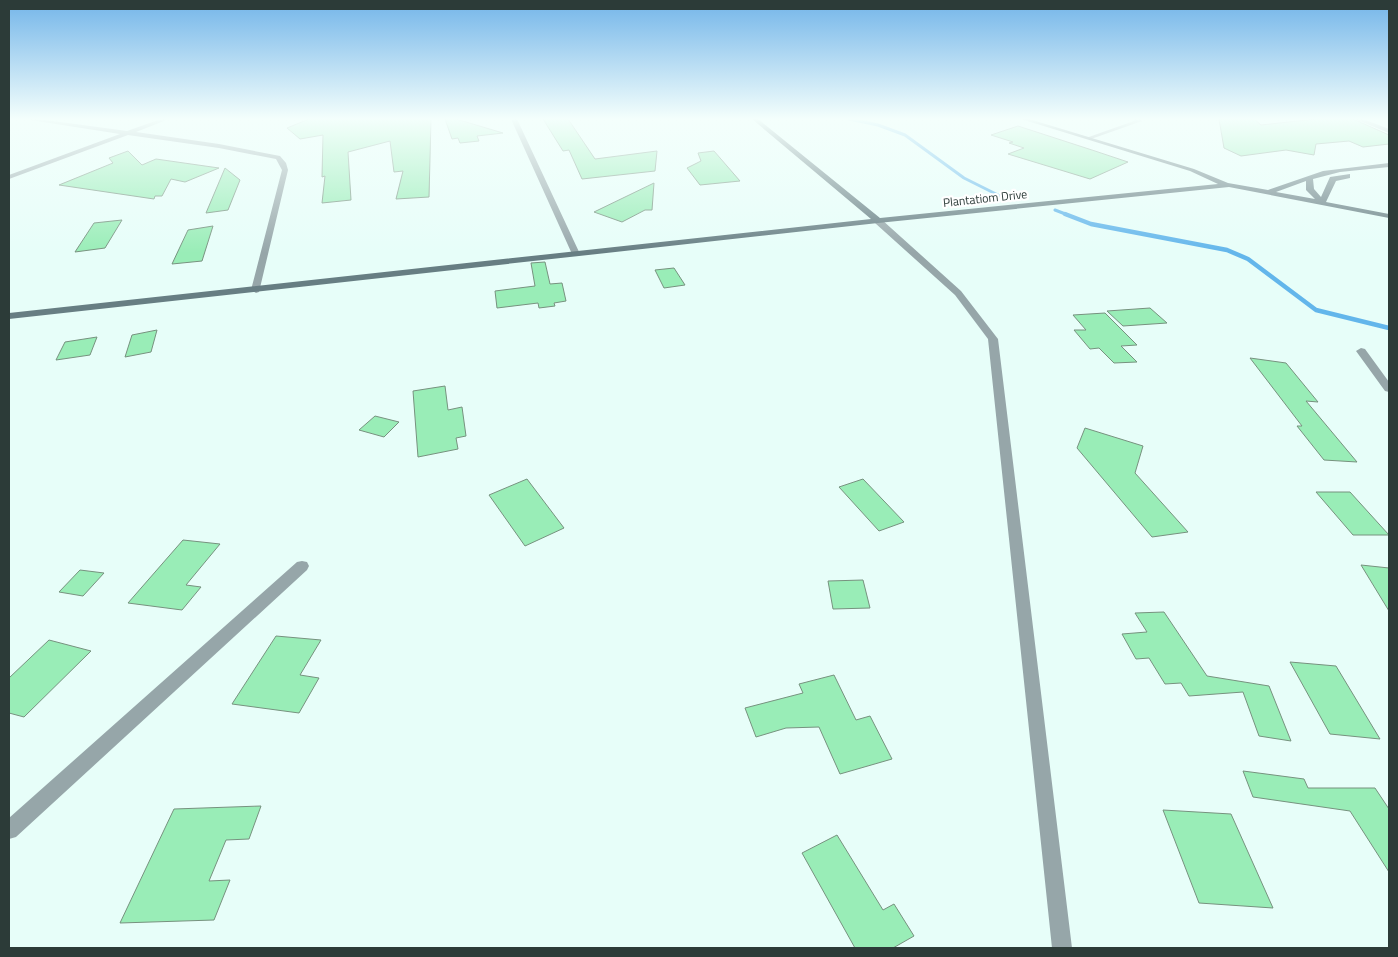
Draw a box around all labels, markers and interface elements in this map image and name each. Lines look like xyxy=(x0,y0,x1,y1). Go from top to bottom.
street label: Plantatiom Drive xyxy=(942,184,1028,212)

